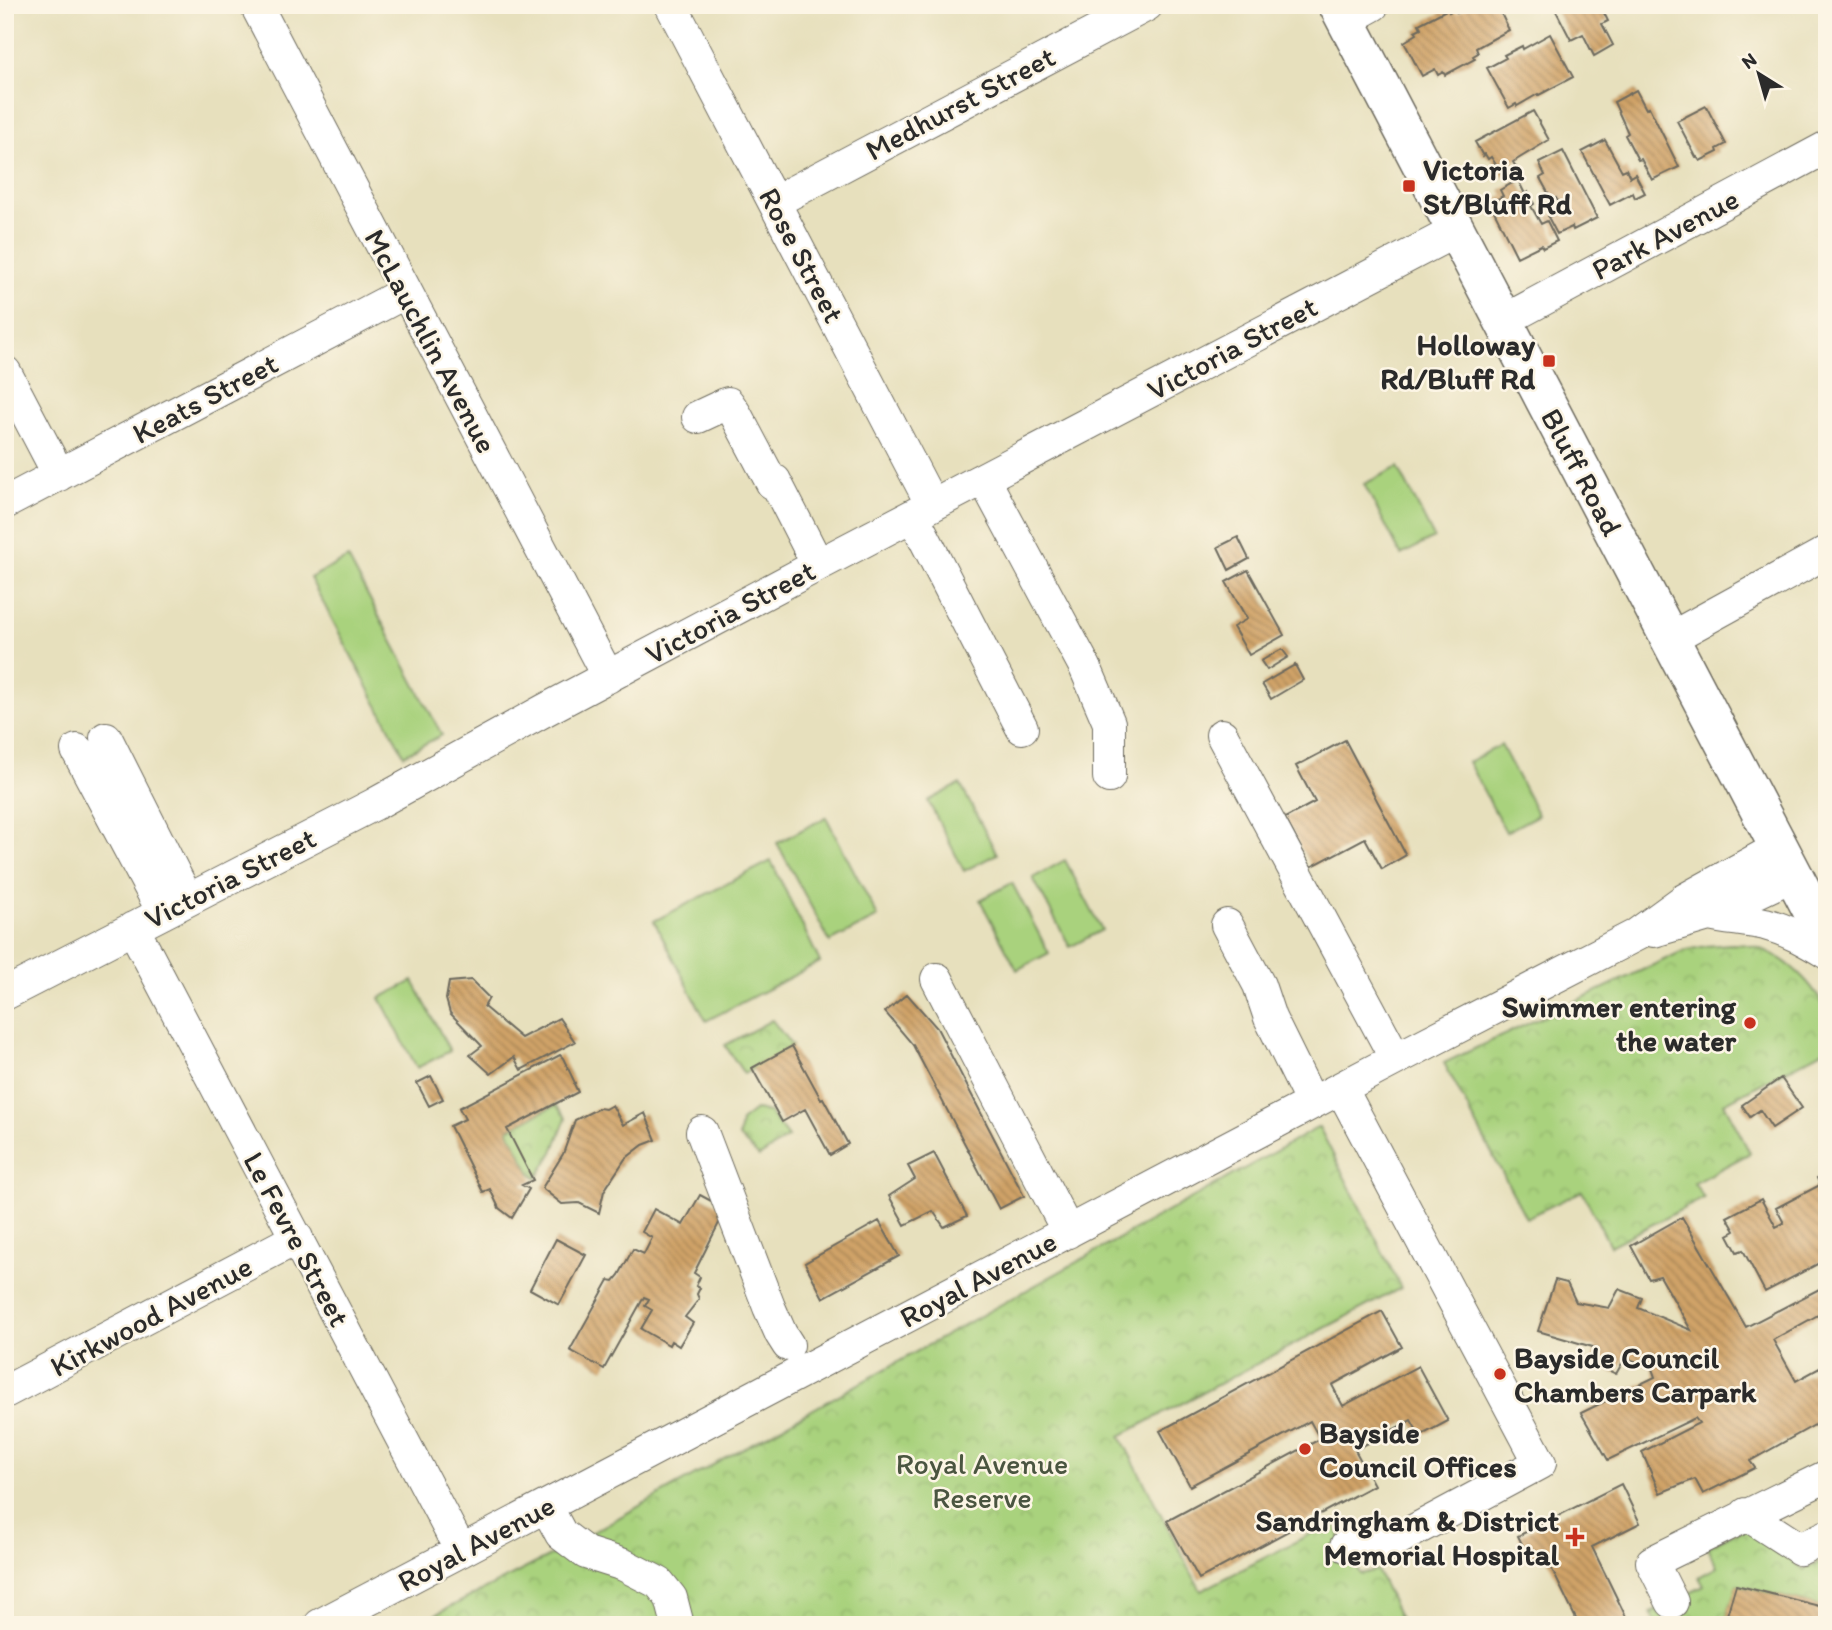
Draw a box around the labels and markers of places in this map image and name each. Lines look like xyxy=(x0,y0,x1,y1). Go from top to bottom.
place label: Victoria St/Bluff Rd xyxy=(1423,151,1572,222)
marker: Victoria St/Bluff Rd xyxy=(1401,178,1417,194)
place label: Holloway Rd/Bluff Rd xyxy=(1380,326,1536,397)
marker: Holloway Rd/Bluff Rd xyxy=(1541,353,1557,369)
place label: Swimmer entering the water xyxy=(1502,988,1737,1059)
marker: Swimmer entering the water xyxy=(1742,1015,1758,1031)
place label: Bayside Council Chambers Carpark xyxy=(1514,1339,1757,1410)
marker: Bayside Council Chambers Carpark xyxy=(1492,1366,1508,1382)
place label: Bayside Council Offices xyxy=(1319,1414,1517,1485)
marker: Bayside Council Offices xyxy=(1297,1441,1313,1457)
place label: Sandringham & District Memorial Hospital xyxy=(1255,1502,1560,1573)
marker: Sandringham & District Memorial Hospital xyxy=(1565,1527,1585,1547)

